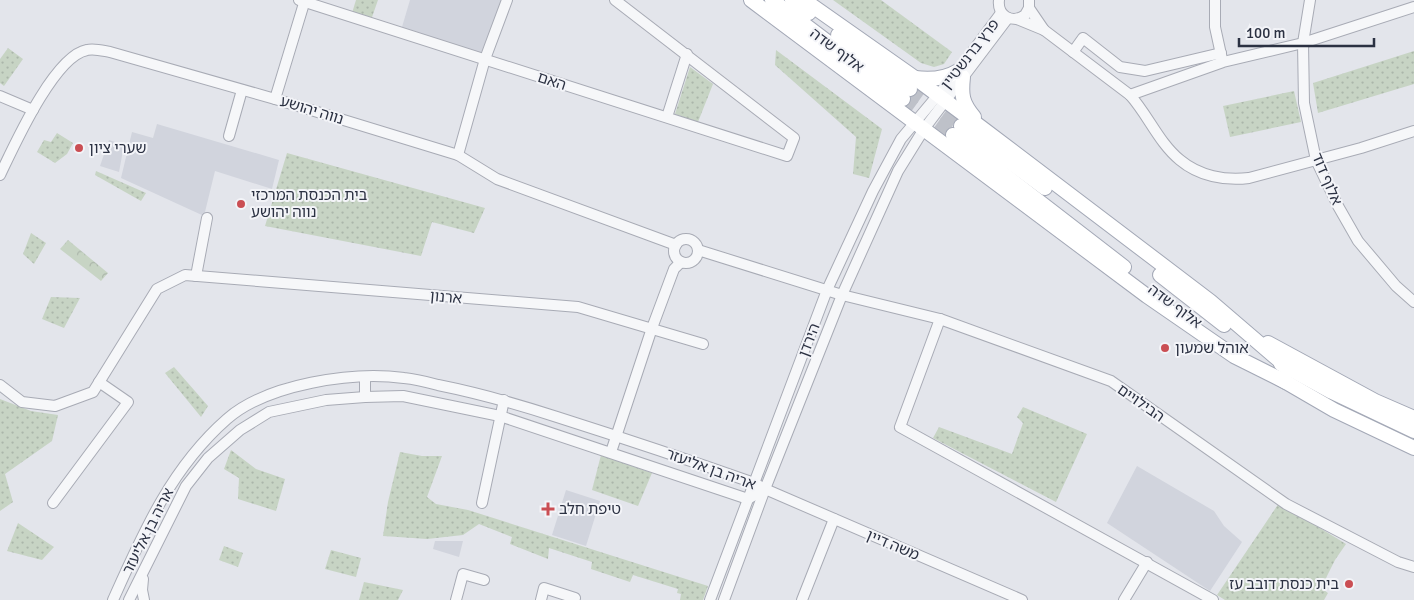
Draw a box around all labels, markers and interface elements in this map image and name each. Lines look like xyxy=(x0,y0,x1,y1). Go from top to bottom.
street label: פרץ ברנשטיין xyxy=(937,15,1003,93)
scale bar xyxy=(1239,15,1374,47)
street label: אלוף שדה xyxy=(807,24,867,76)
text: 100 m xyxy=(1246,24,1286,42)
street label: האם xyxy=(535,68,569,94)
street label: נווה יהושע xyxy=(278,92,346,128)
place label: שערי ציון xyxy=(89,139,146,157)
marker: שערי ציון xyxy=(73,142,85,154)
street label: אלוף דוד xyxy=(1308,150,1346,208)
place label: בית הכנסת המרכזי נווה יהושע xyxy=(251,186,368,221)
marker: בית הכנסת המרכזי נווה יהושע xyxy=(235,198,247,210)
street label: אלוף שדה xyxy=(1145,280,1205,332)
street label: ארנון xyxy=(429,287,463,307)
street label: הירדן xyxy=(794,321,824,359)
place label: אוהל שמעון xyxy=(1175,339,1249,357)
marker: אוהל שמעון xyxy=(1159,342,1171,354)
street label: הבילויים xyxy=(1114,380,1168,426)
street label: אריה בן אליעזר xyxy=(664,444,758,494)
street label: אריה בן אליעזר xyxy=(119,485,177,577)
place label: טיפת חלב xyxy=(559,500,621,518)
marker: טיפת חלב xyxy=(541,502,555,516)
street label: משה דיין xyxy=(864,526,922,564)
place label: בית כנסת דובב עז xyxy=(1229,575,1339,593)
marker: בית כנסת דובב עז xyxy=(1343,578,1355,590)

